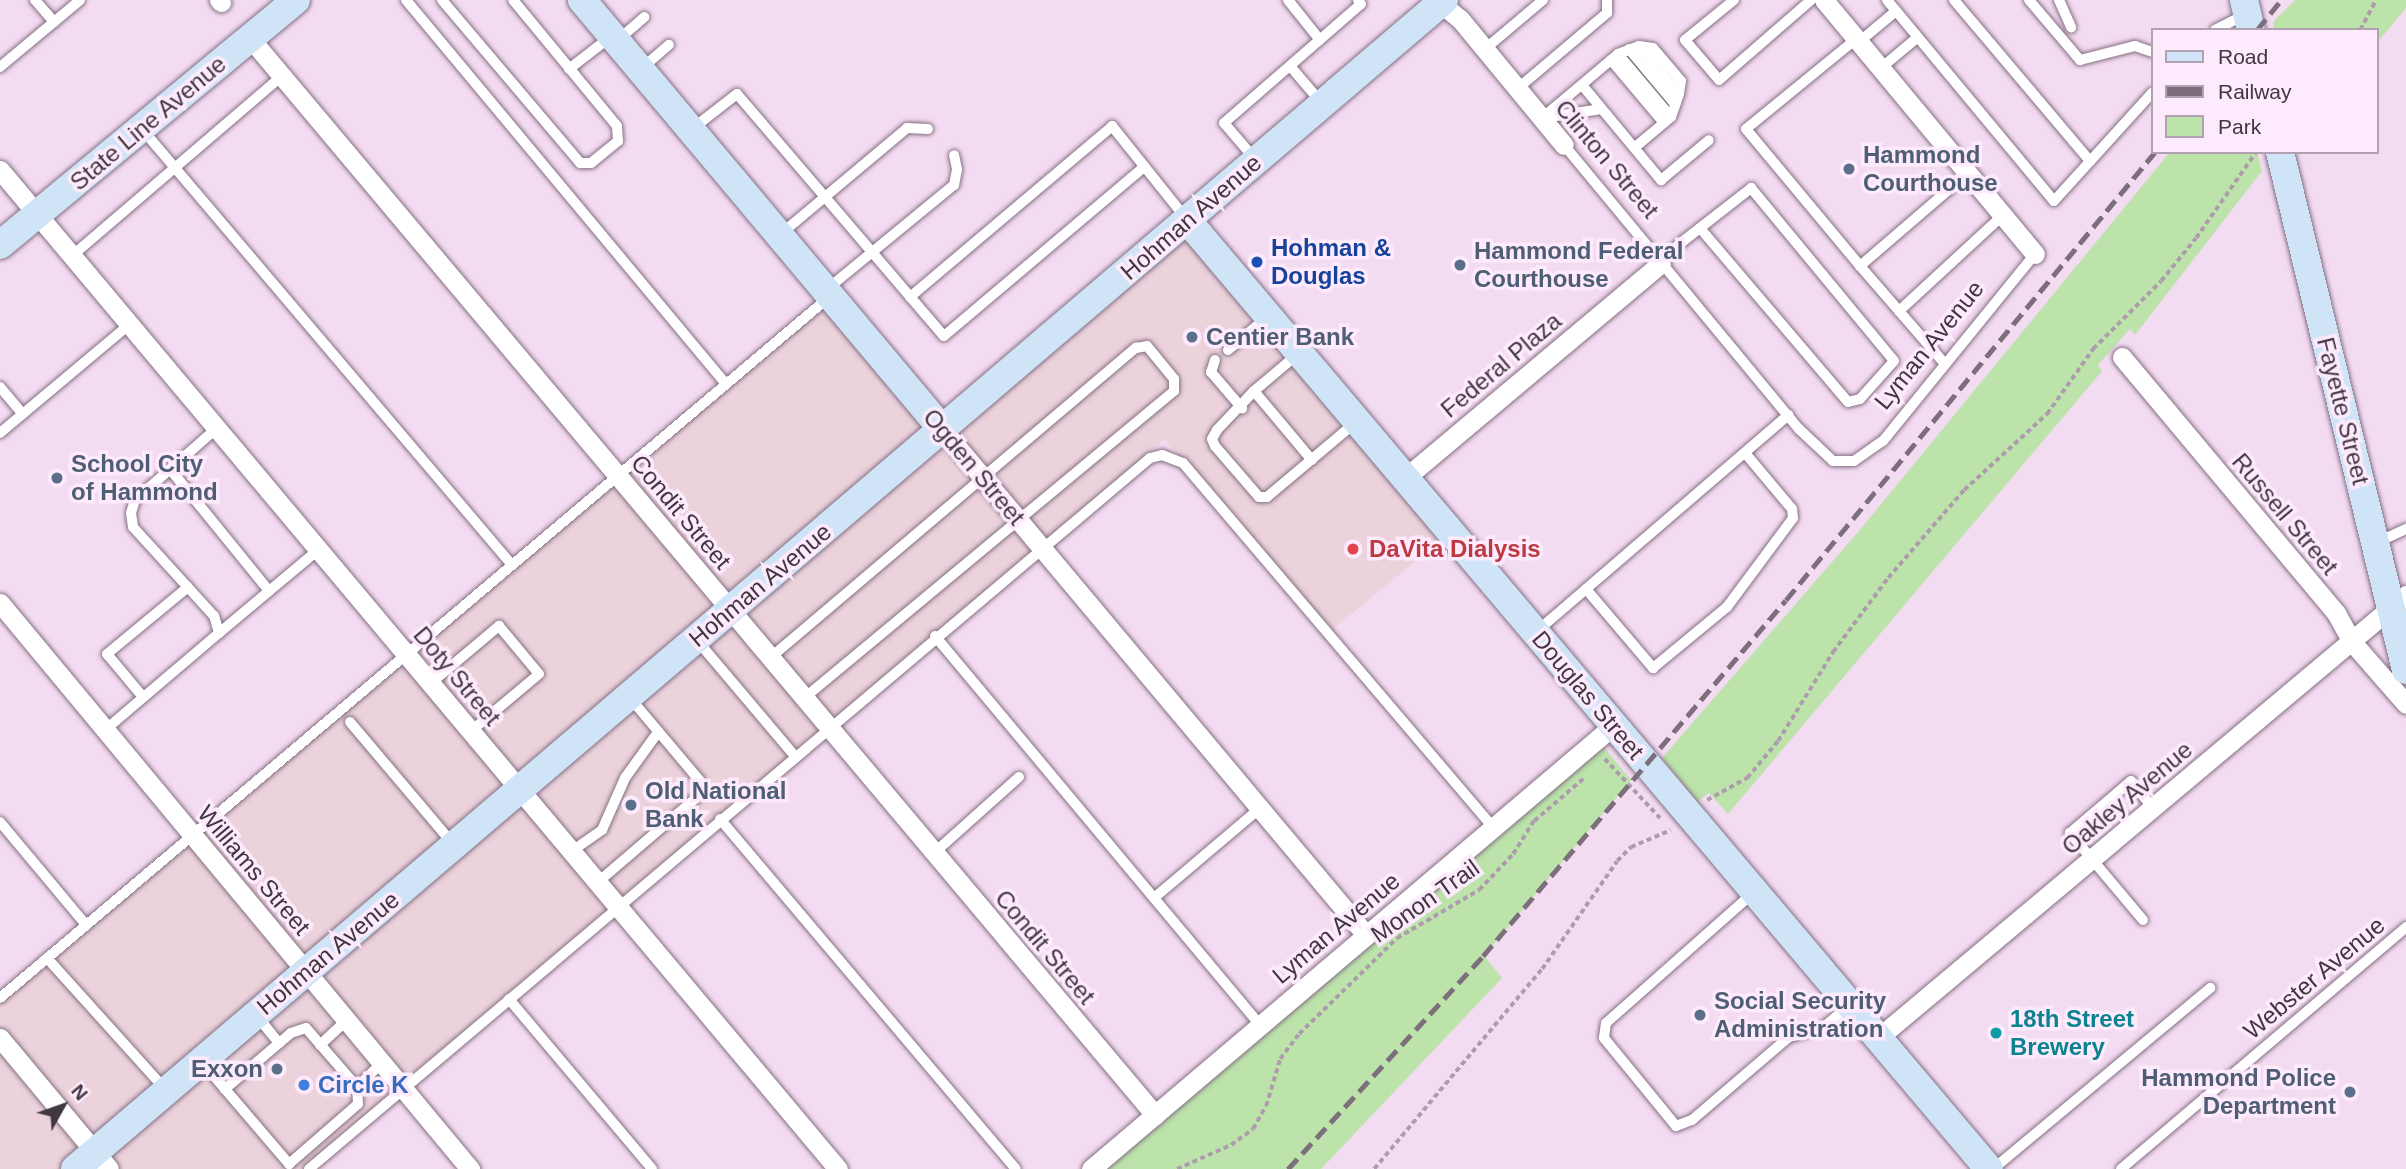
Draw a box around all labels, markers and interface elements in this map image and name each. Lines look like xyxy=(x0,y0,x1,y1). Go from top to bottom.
legend xyxy=(2150,28,2378,154)
text: Road xyxy=(2218,45,2268,68)
street label: State Line Avenue xyxy=(64,49,232,197)
text: Railway xyxy=(2218,80,2292,103)
street label: Clinton Street xyxy=(1549,94,1665,224)
text: Park xyxy=(2218,115,2261,138)
place label: Hammond Courthouse xyxy=(1863,141,1998,197)
street label: Hohman Avenue xyxy=(1114,148,1268,286)
marker: Hammond Courthouse xyxy=(1841,161,1857,177)
place label: Hohman & Douglas xyxy=(1271,234,1391,290)
place label: Hammond Federal Courthouse xyxy=(1474,237,1683,293)
marker: Hohman & Douglas xyxy=(1249,254,1265,270)
marker: Hammond Federal Courthouse xyxy=(1452,257,1468,273)
street label: Lyman Avenue xyxy=(1868,274,1990,416)
street label: Federal Plaza xyxy=(1435,306,1567,424)
place label: Centier Bank xyxy=(1206,323,1354,351)
marker: Centier Bank xyxy=(1184,329,1200,345)
street label: Fayette Street xyxy=(2311,334,2375,488)
street label: Ogden Street xyxy=(917,403,1031,531)
street label: Russell Street xyxy=(2226,448,2344,580)
street label: Condit Street xyxy=(625,449,737,575)
place label: School City of Hammond xyxy=(71,450,218,506)
marker: School City of Hammond xyxy=(49,470,65,486)
street label: Hohman Avenue xyxy=(682,517,838,653)
place label: DaVita Dialysis xyxy=(1369,535,1541,563)
marker: DaVita Dialysis xyxy=(1343,539,1363,559)
street label: Doty Street xyxy=(407,621,507,731)
street label: Douglas Street xyxy=(1526,625,1650,765)
street label: Oakley Avenue xyxy=(2056,735,2198,861)
place label: Old National Bank xyxy=(645,777,786,833)
marker: Old National Bank xyxy=(623,797,639,813)
street label: Williams Street xyxy=(192,799,316,941)
street label: Monon Trail xyxy=(1365,853,1485,949)
street label: Lyman Avenue xyxy=(1266,866,1406,990)
street label: Condit Street xyxy=(989,884,1101,1010)
street label: Hohman Avenue xyxy=(250,885,406,1021)
street label: Webster Avenue xyxy=(2237,910,2391,1046)
place label: Social Security Administration xyxy=(1714,987,1886,1043)
place label: 18th Street Brewery xyxy=(2010,1005,2134,1061)
marker: Social Security Administration xyxy=(1692,1007,1708,1023)
marker: 18th Street Brewery xyxy=(1988,1025,2004,1041)
place label: Exxon xyxy=(191,1055,263,1083)
marker: Exxon xyxy=(269,1061,285,1077)
place label: Hammond Police Department xyxy=(2141,1064,2336,1120)
north arrow xyxy=(28,1071,98,1141)
place label: Circle K xyxy=(318,1071,409,1099)
marker: Circle K xyxy=(296,1077,312,1093)
text: N xyxy=(67,1080,92,1104)
marker: Hammond Police Department xyxy=(2342,1084,2358,1100)

